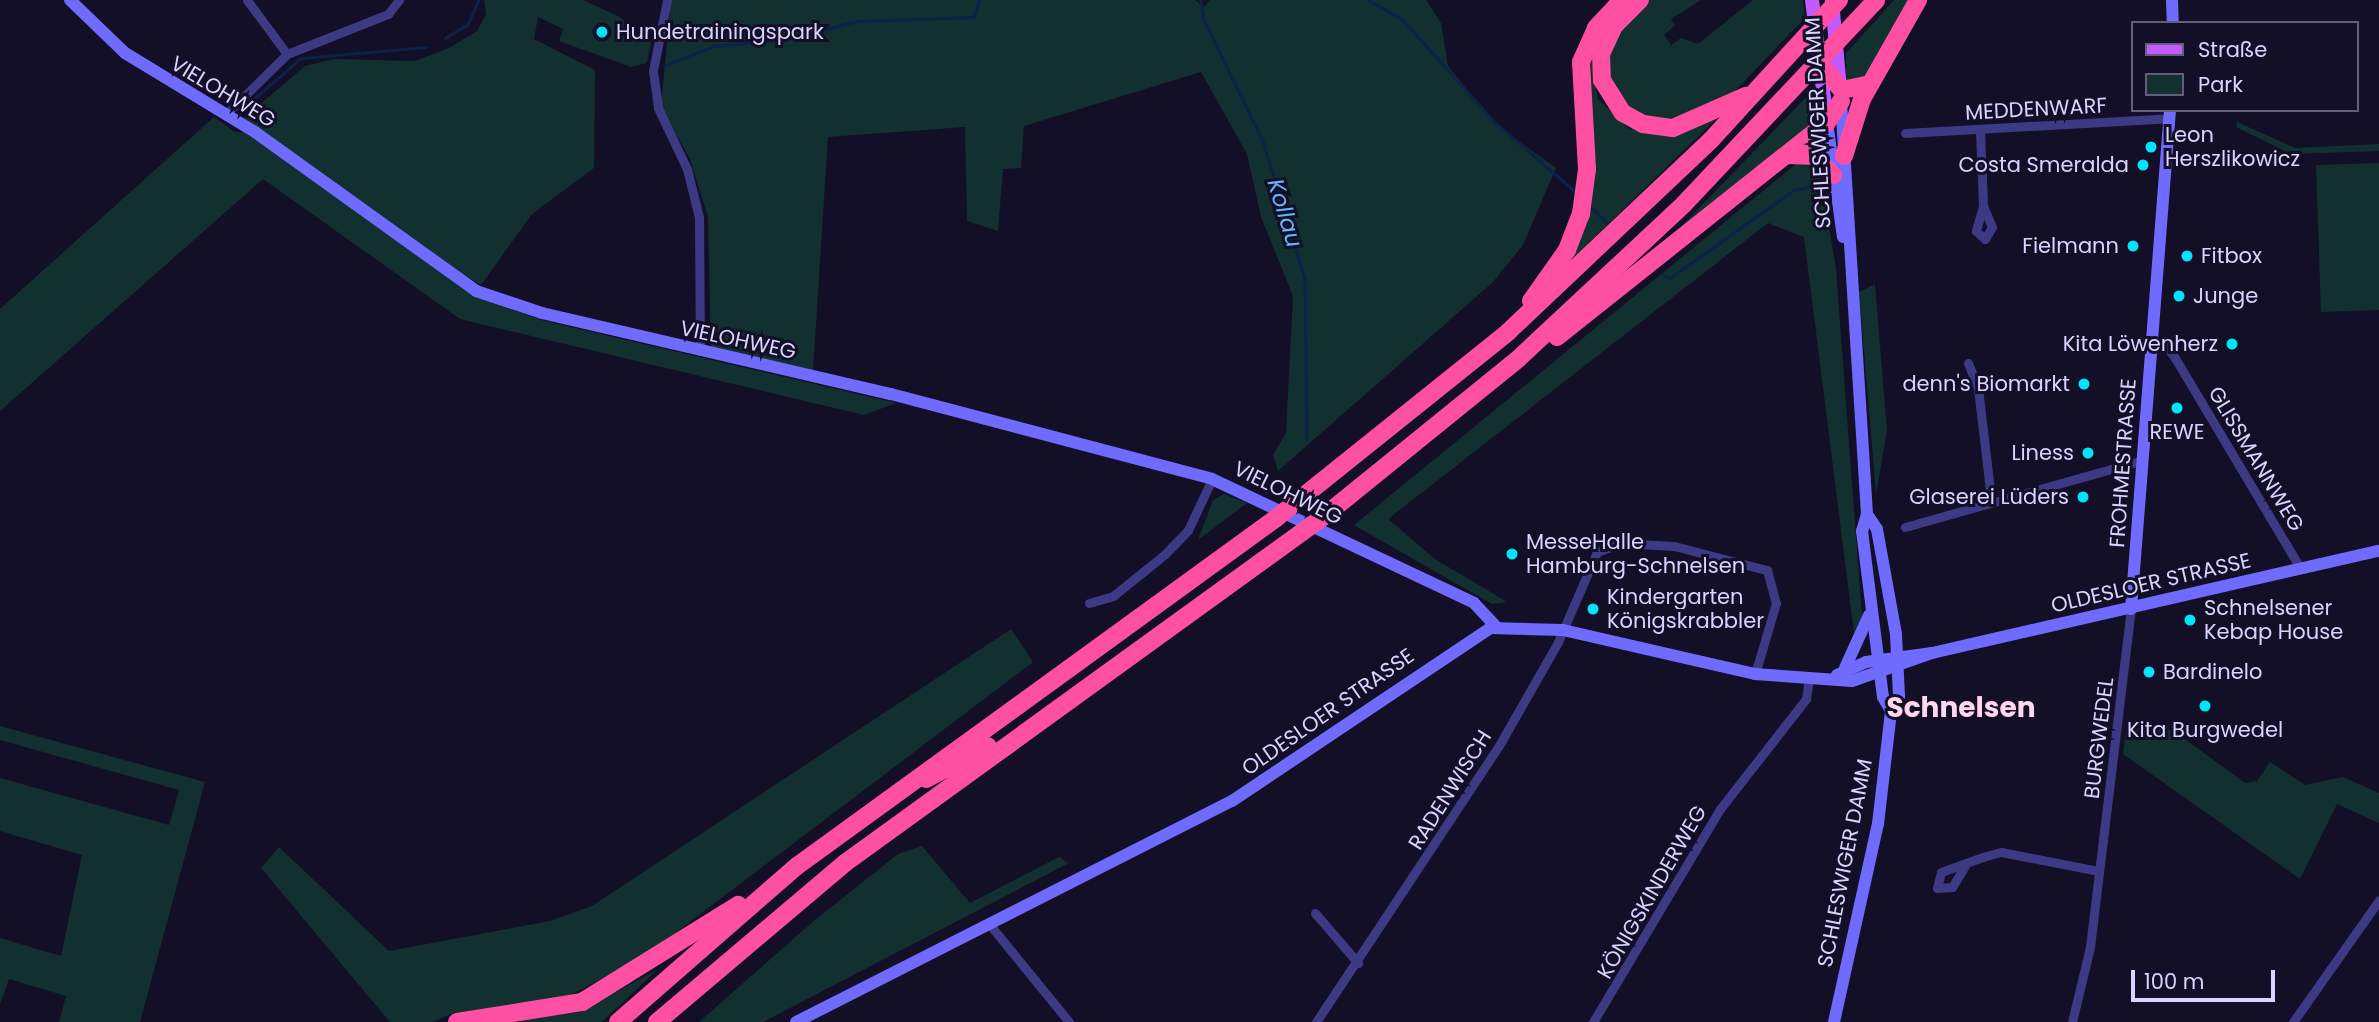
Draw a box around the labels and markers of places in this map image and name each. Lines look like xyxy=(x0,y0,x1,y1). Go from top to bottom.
place label: Hundetrainingspark xyxy=(616,19,824,45)
marker: Hundetrainingspark xyxy=(594,24,610,40)
place label: Leon Herszlikowicz xyxy=(2165,122,2300,172)
marker: Leon Herszlikowicz xyxy=(2143,139,2159,155)
place label: Costa Smeralda xyxy=(1958,152,2129,178)
marker: Costa Smeralda xyxy=(2135,157,2151,173)
place label: Fielmann xyxy=(2022,233,2119,259)
marker: Fielmann xyxy=(2125,238,2141,254)
place label: Fitbox xyxy=(2201,243,2262,269)
marker: Fitbox xyxy=(2179,248,2195,264)
place label: Junge xyxy=(2193,283,2258,309)
marker: Junge xyxy=(2171,288,2187,304)
place label: Kita Löwenherz xyxy=(2063,331,2218,357)
marker: Kita Löwenherz xyxy=(2224,336,2240,352)
place label: denn's Biomarkt xyxy=(1902,371,2070,397)
marker: denn's Biomarkt xyxy=(2076,376,2092,392)
marker: REWE xyxy=(2169,400,2185,416)
place label: REWE xyxy=(2150,419,2204,445)
place label: Liness xyxy=(2011,440,2074,466)
marker: Liness xyxy=(2080,445,2096,461)
place label: Glaserei Lüders xyxy=(1909,484,2069,510)
marker: Glaserei Lüders xyxy=(2075,489,2091,505)
place label: MesseHalle Hamburg-Schnelsen xyxy=(1526,529,1745,579)
marker: MesseHalle Hamburg-Schnelsen xyxy=(1504,546,1520,562)
place label: Kindergarten Königskrabbler xyxy=(1607,584,1764,634)
place label: Schnelsener Kebap House xyxy=(2204,595,2343,645)
marker: Kindergarten Königskrabbler xyxy=(1585,601,1601,617)
marker: Schnelsener Kebap House xyxy=(2182,612,2198,628)
place label: Bardinelo xyxy=(2163,659,2262,685)
marker: Bardinelo xyxy=(2141,664,2157,680)
marker: Kita Burgwedel xyxy=(2197,698,2213,714)
place label: Kita Burgwedel xyxy=(2127,717,2283,743)

